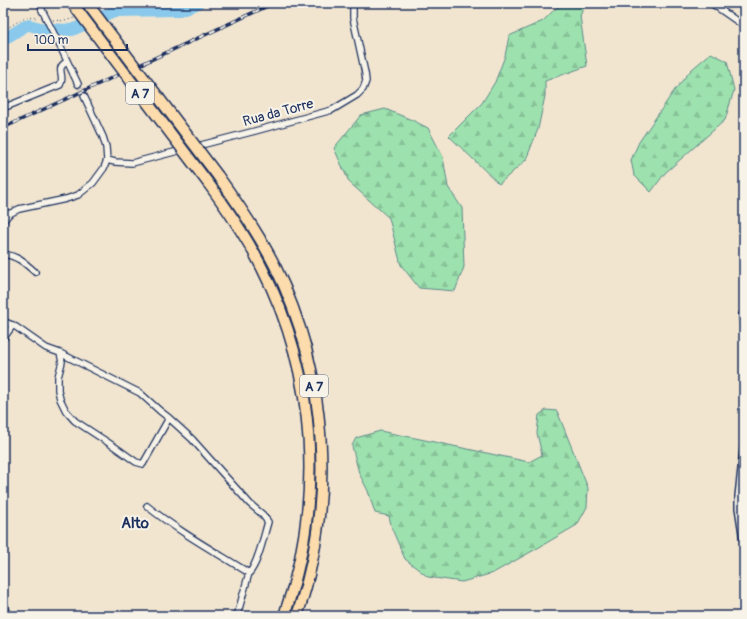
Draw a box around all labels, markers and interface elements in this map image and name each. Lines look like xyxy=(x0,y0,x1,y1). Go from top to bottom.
scale bar xyxy=(28,26,127,52)
text: 100 m xyxy=(34,33,69,48)
road number: A 7 xyxy=(126,82,154,104)
street label: Rua da Torre xyxy=(241,95,315,130)
road number: A 7 xyxy=(300,375,328,397)
district label: Alto xyxy=(121,514,149,533)

